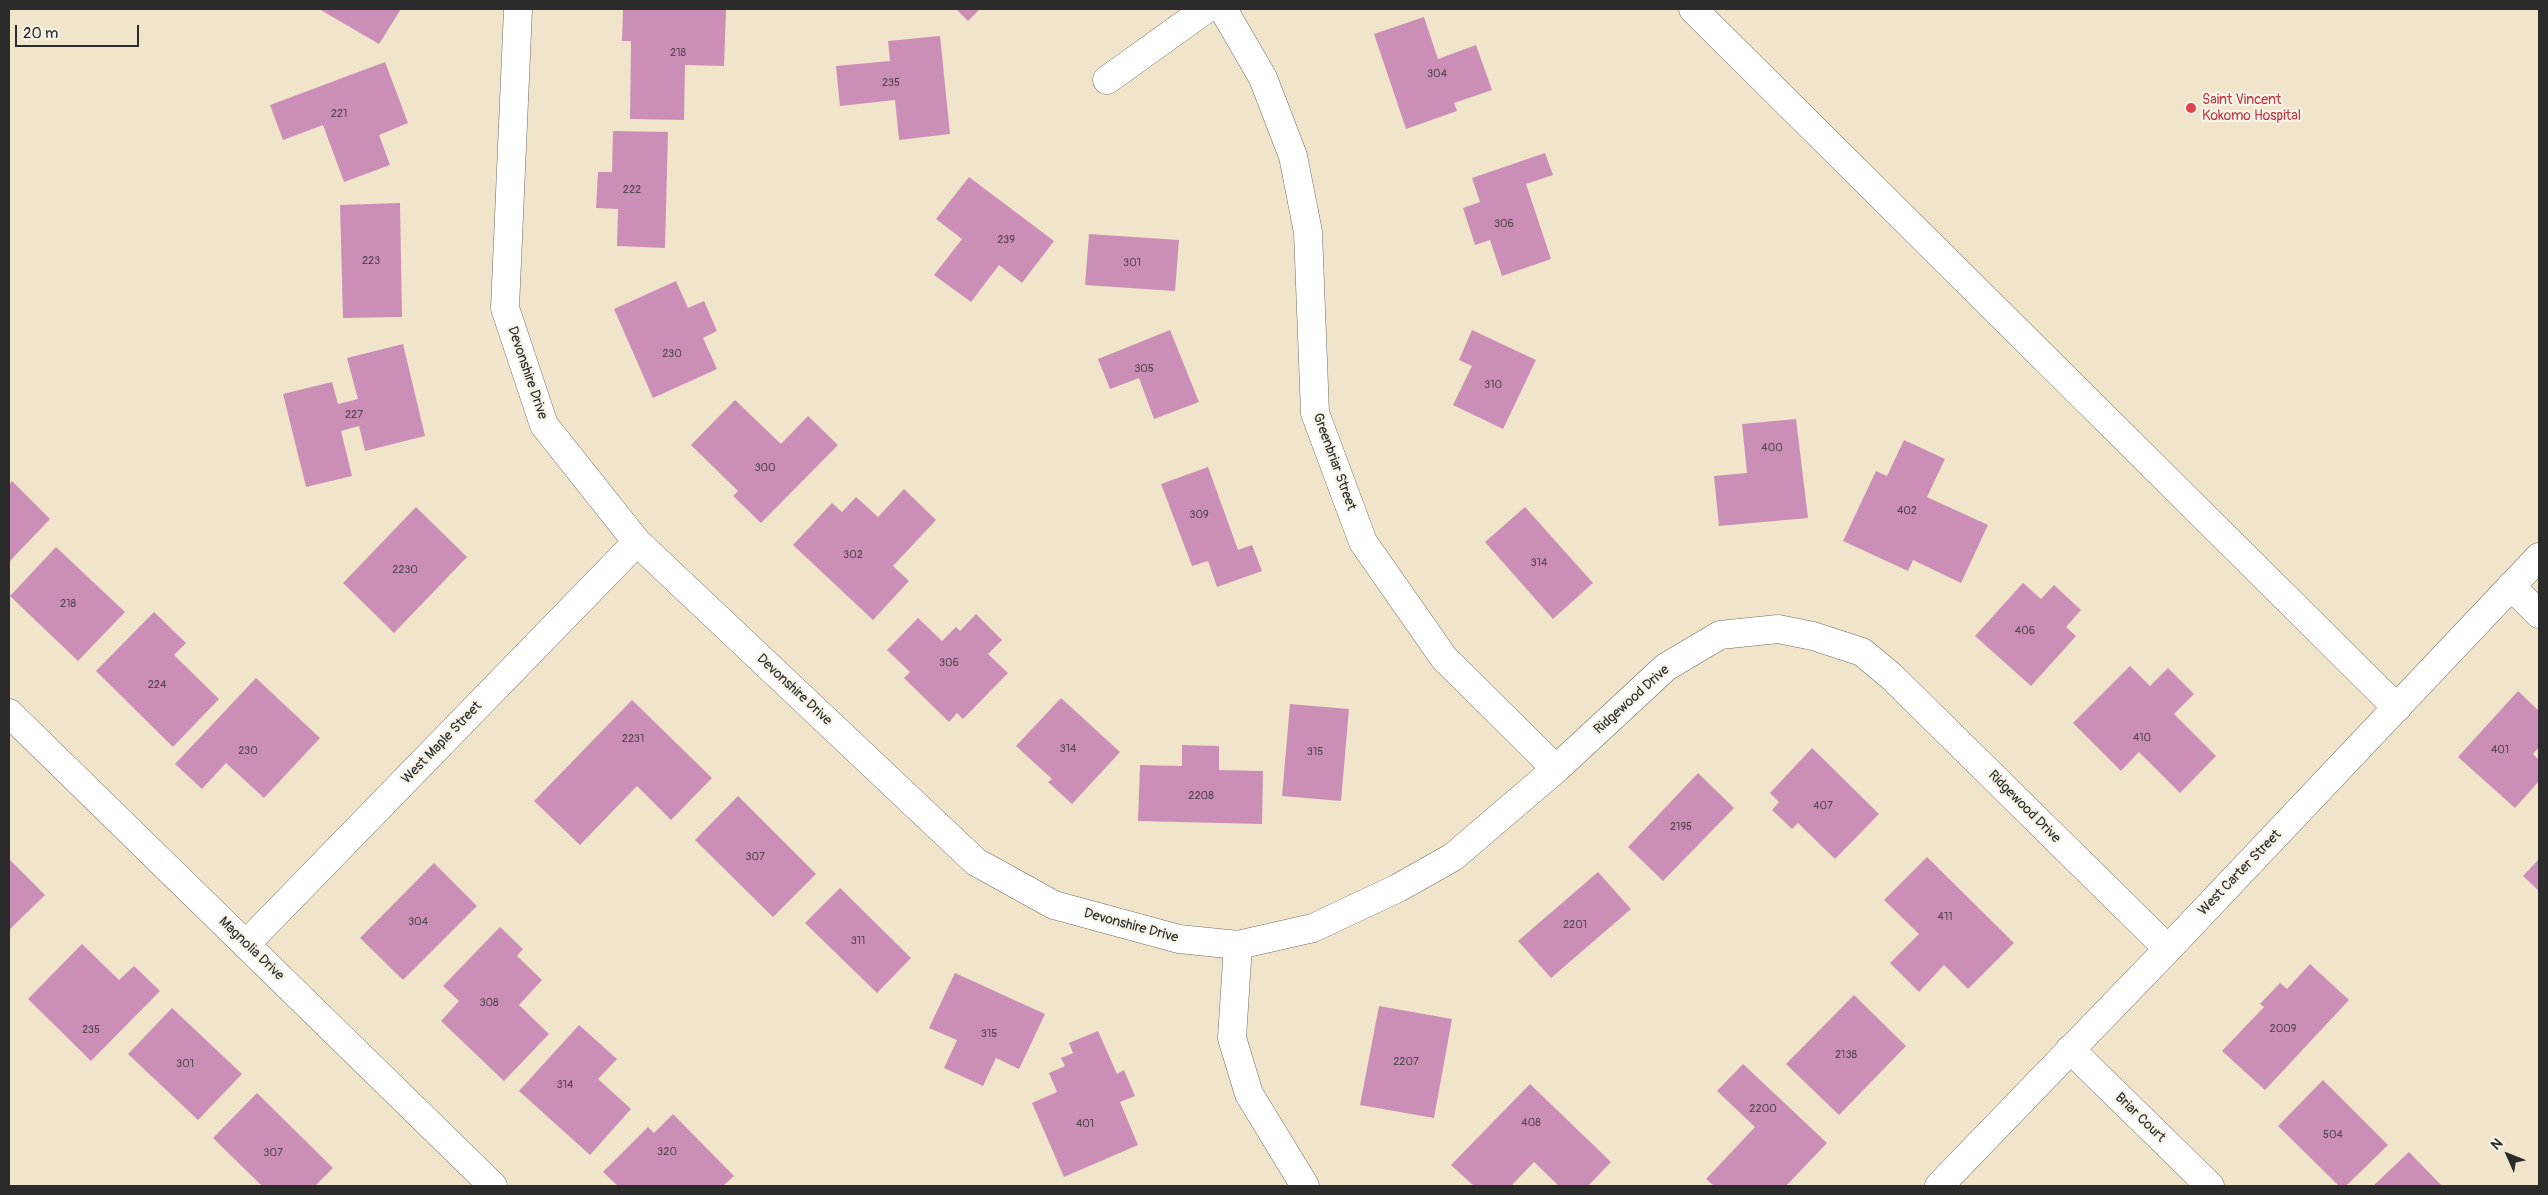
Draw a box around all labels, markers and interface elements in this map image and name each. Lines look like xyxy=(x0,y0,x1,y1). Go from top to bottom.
scale bar xyxy=(18,15,141,47)
text: 20 m xyxy=(23,24,58,43)
house number: 218 xyxy=(670,46,686,60)
house number: 304 xyxy=(1427,67,1447,81)
house number: 235 xyxy=(882,76,900,90)
place label: Saint Vincent Kokomo Hospital xyxy=(2202,92,2301,124)
marker: Saint Vincent Kokomo Hospital xyxy=(2184,101,2198,115)
house number: 221 xyxy=(331,107,347,121)
house number: 222 xyxy=(623,183,641,197)
house number: 306 xyxy=(1494,217,1514,231)
house number: 239 xyxy=(997,233,1015,247)
house number: 223 xyxy=(362,254,380,268)
house number: 301 xyxy=(1123,256,1141,270)
street label: Devonshire Drive xyxy=(503,324,551,422)
house number: 230 xyxy=(662,347,682,361)
house number: 305 xyxy=(1134,362,1154,376)
house number: 310 xyxy=(1484,378,1502,392)
house number: 227 xyxy=(345,408,363,422)
street label: Greenbriar Street xyxy=(1309,411,1359,513)
house number: 400 xyxy=(1761,441,1783,455)
house number: 300 xyxy=(754,461,776,475)
house number: 402 xyxy=(1897,504,1917,518)
house number: 309 xyxy=(1189,508,1209,522)
house number: 302 xyxy=(843,548,863,562)
house number: 314 xyxy=(1531,556,1547,570)
house number: 2230 xyxy=(392,563,418,577)
house number: 218 xyxy=(60,597,76,611)
house number: 406 xyxy=(2015,624,2035,638)
street label: Devonshire Drive xyxy=(753,651,835,729)
house number: 306 xyxy=(939,656,959,670)
street label: Ridgewood Drive xyxy=(1591,662,1673,738)
house number: 224 xyxy=(148,678,166,692)
street label: West Maple Street xyxy=(398,698,486,788)
house number: 410 xyxy=(2133,731,2151,745)
house number: 2231 xyxy=(622,732,644,746)
house number: 314 xyxy=(1060,742,1076,756)
house number: 401 xyxy=(2491,743,2509,757)
house number: 230 xyxy=(238,744,258,758)
house number: 315 xyxy=(1307,745,1323,759)
street label: Ridgewood Drive xyxy=(1984,767,2064,847)
house number: 2208 xyxy=(1188,789,1214,803)
house number: 407 xyxy=(1813,799,1833,813)
house number: 2195 xyxy=(1670,820,1692,834)
street label: West Carter Street xyxy=(2195,827,2285,919)
house number: 307 xyxy=(745,850,765,864)
street label: Devonshire Drive xyxy=(1082,905,1180,947)
house number: 411 xyxy=(1938,910,1952,924)
street label: Magnolia Drive xyxy=(215,914,287,984)
house number: 304 xyxy=(408,915,428,929)
house number: 2201 xyxy=(1563,918,1587,932)
house number: 311 xyxy=(851,934,865,948)
house number: 308 xyxy=(479,996,499,1010)
house number: 2009 xyxy=(2270,1022,2296,1036)
house number: 235 xyxy=(82,1023,100,1037)
house number: 315 xyxy=(981,1027,997,1041)
house number: 2138 xyxy=(1835,1048,1857,1062)
house number: 2207 xyxy=(1393,1055,1419,1069)
house number: 301 xyxy=(176,1057,194,1071)
house number: 314 xyxy=(557,1078,573,1092)
street label: Briar Court xyxy=(2111,1090,2169,1146)
house number: 2200 xyxy=(1749,1102,1777,1116)
house number: 408 xyxy=(1521,1116,1541,1130)
house number: 401 xyxy=(1076,1117,1094,1131)
house number: 504 xyxy=(2323,1128,2343,1142)
north arrow xyxy=(2483,1130,2533,1180)
text: N xyxy=(2487,1135,2506,1154)
house number: 320 xyxy=(657,1145,677,1159)
house number: 307 xyxy=(263,1146,283,1160)

